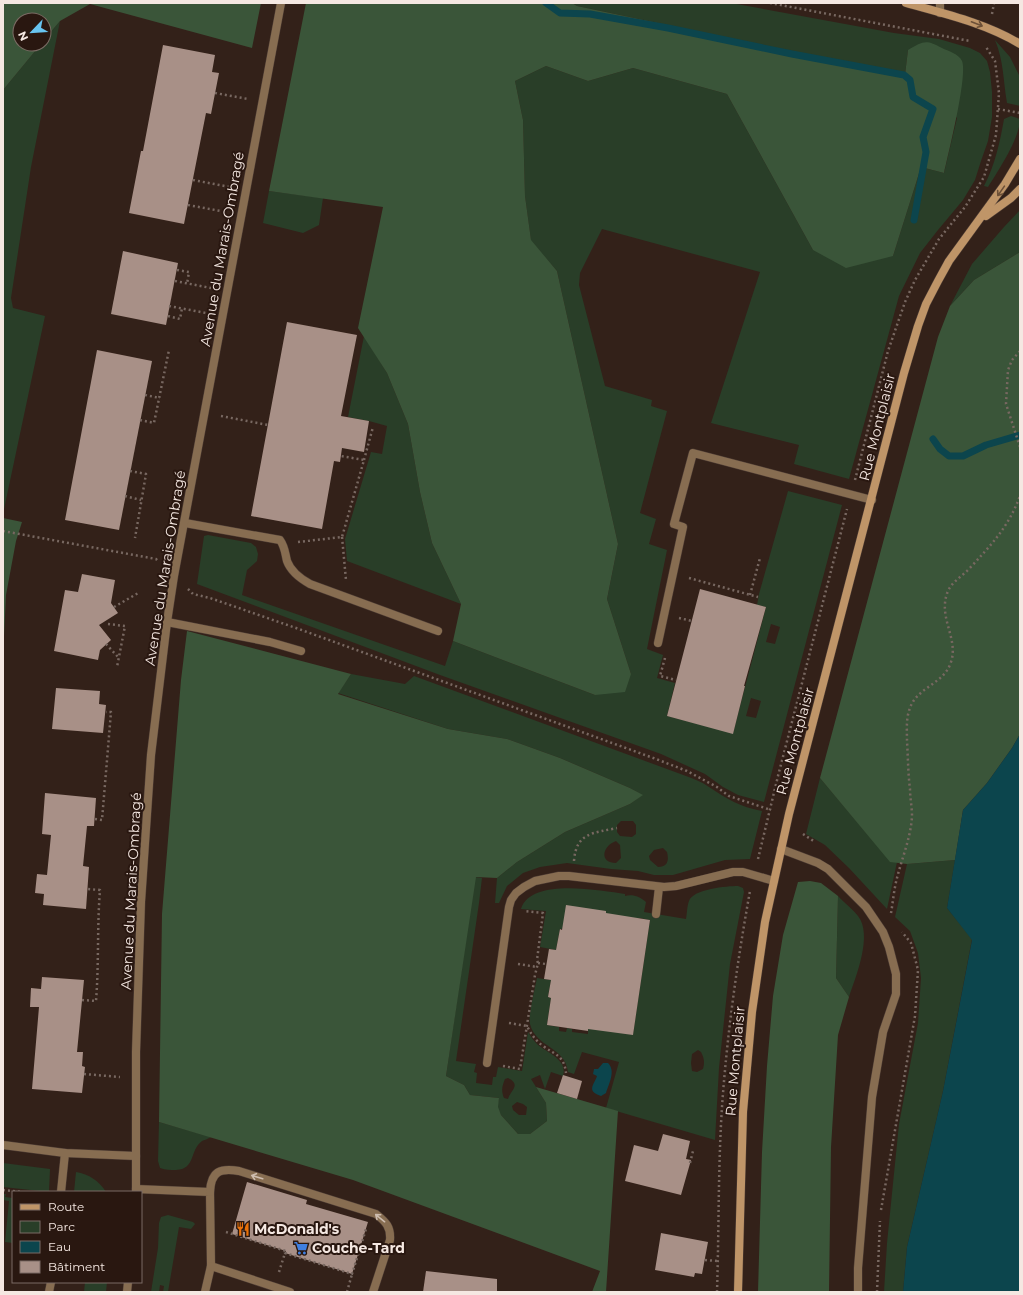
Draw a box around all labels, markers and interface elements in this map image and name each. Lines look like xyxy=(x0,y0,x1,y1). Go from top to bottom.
north arrow xyxy=(12,12,52,52)
one-way arrow xyxy=(971,21,983,29)
text: N xyxy=(15,29,31,43)
street label: Avenue du Marais-Ombragé xyxy=(196,150,248,348)
one-way arrow xyxy=(997,185,1005,196)
street label: Rue Montplaisir xyxy=(855,371,899,483)
street label: Avenue du Marais-Ombragé xyxy=(141,469,189,667)
street label: Rue Montplaisir xyxy=(772,685,818,797)
street label: Avenue du Marais-Ombragé xyxy=(117,792,145,990)
street label: Rue Montplaisir xyxy=(721,1005,749,1117)
one-way arrow xyxy=(251,1173,264,1180)
legend xyxy=(12,1191,142,1283)
text: Route xyxy=(48,1199,84,1214)
one-way arrow xyxy=(374,1214,385,1222)
text: Parc xyxy=(48,1219,75,1234)
place label: McDonald's xyxy=(254,1220,340,1238)
restaurant icon: McDonald's xyxy=(235,1221,251,1237)
text: Eau xyxy=(48,1239,71,1254)
place label: Couche-Tard xyxy=(312,1239,405,1257)
supermarket icon: Couche-Tard xyxy=(293,1240,309,1256)
text: Bâtiment xyxy=(48,1259,105,1274)

